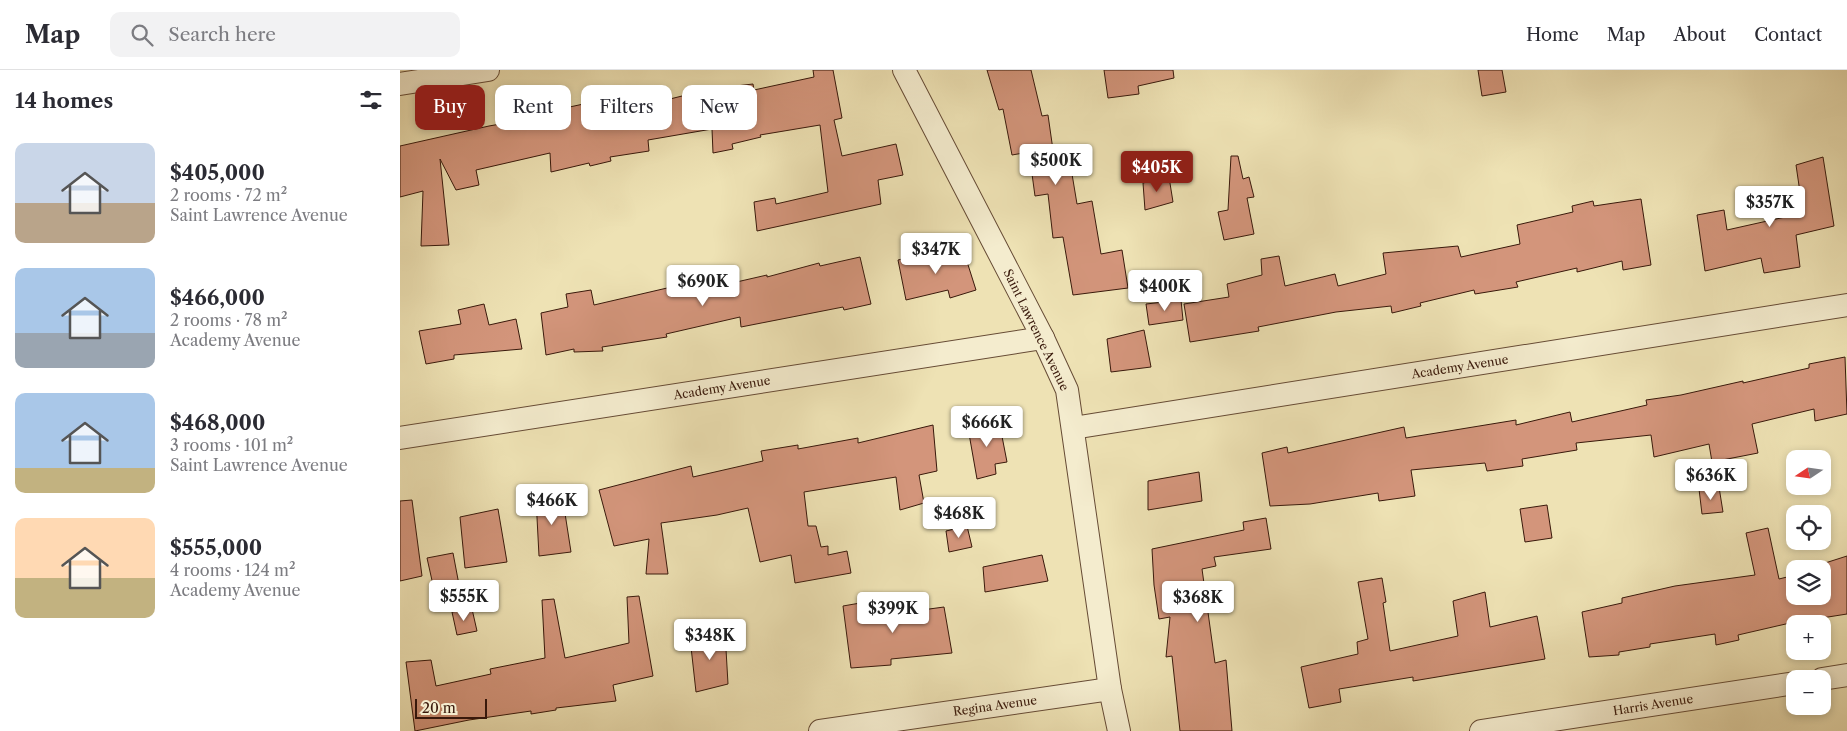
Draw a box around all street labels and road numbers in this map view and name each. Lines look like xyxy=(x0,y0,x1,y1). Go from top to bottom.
street label: Saint Lawrence Avenue xyxy=(1000,267,1073,393)
street label: Academy Avenue xyxy=(1409,351,1510,382)
street label: Academy Avenue xyxy=(671,372,772,403)
street label: Harris Avenue xyxy=(1612,691,1694,718)
street label: Regina Avenue xyxy=(952,692,1038,719)

